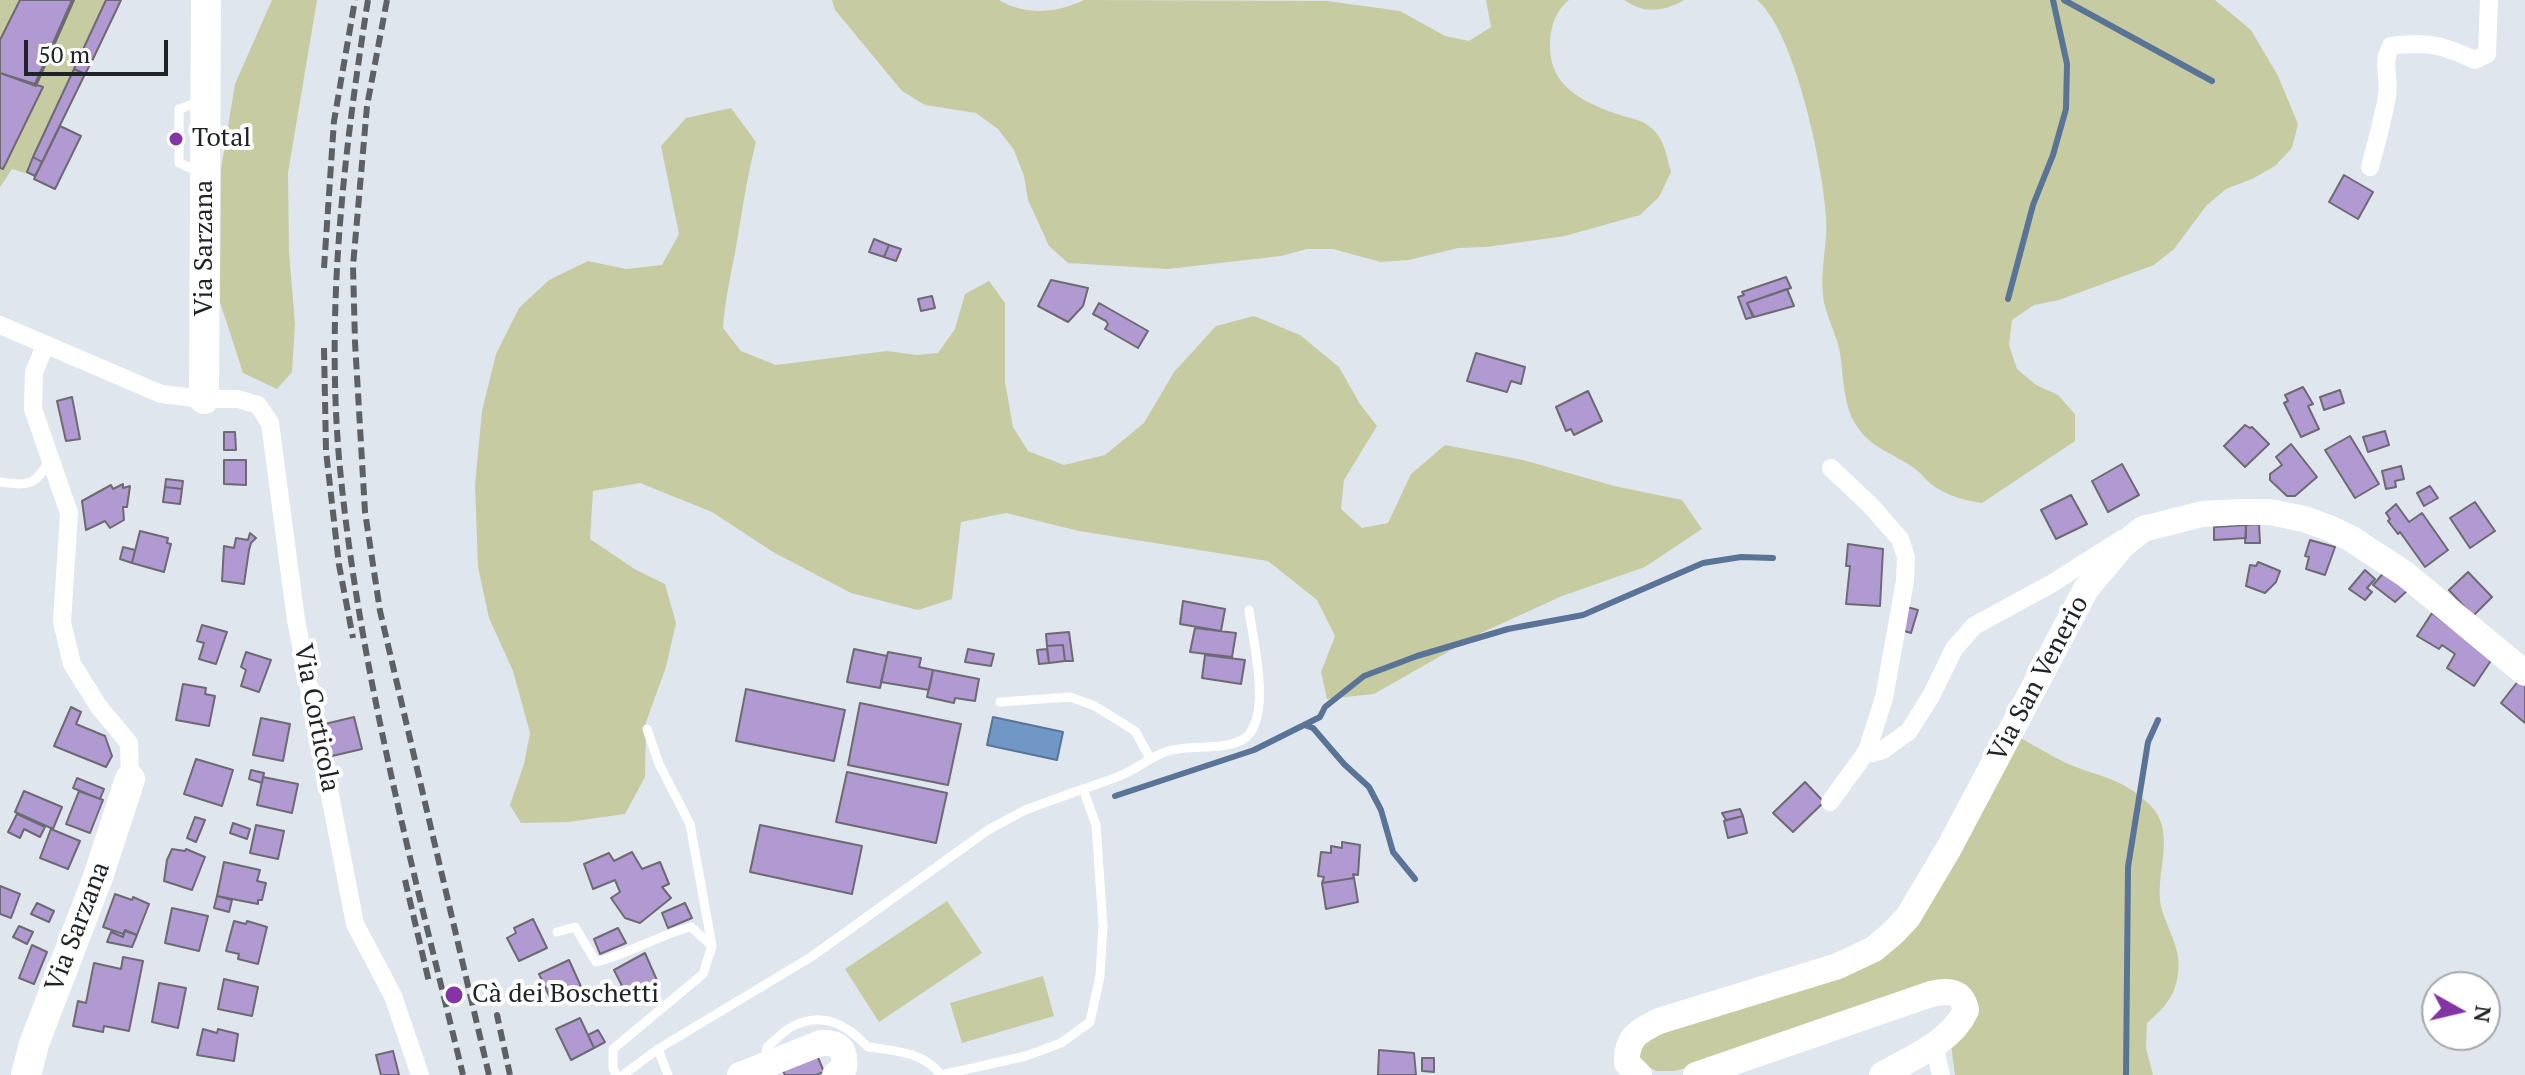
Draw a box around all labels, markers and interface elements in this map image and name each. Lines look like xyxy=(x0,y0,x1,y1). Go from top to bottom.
scale bar xyxy=(28,24,172,74)
text: 50 m xyxy=(38,38,90,70)
place label: Total xyxy=(192,123,251,155)
marker: Total xyxy=(167,130,185,148)
street label: Via Sarzana xyxy=(189,180,221,316)
street label: Via San Venerio xyxy=(1982,591,2096,767)
street label: Via Corticola xyxy=(286,641,346,795)
street label: Via Sarzana xyxy=(39,858,117,996)
north arrow xyxy=(2421,971,2501,1051)
place label: Cà dei Boschetti xyxy=(472,979,659,1011)
marker: Cà dei Boschetti xyxy=(443,984,465,1006)
text: N xyxy=(2468,1004,2499,1024)

